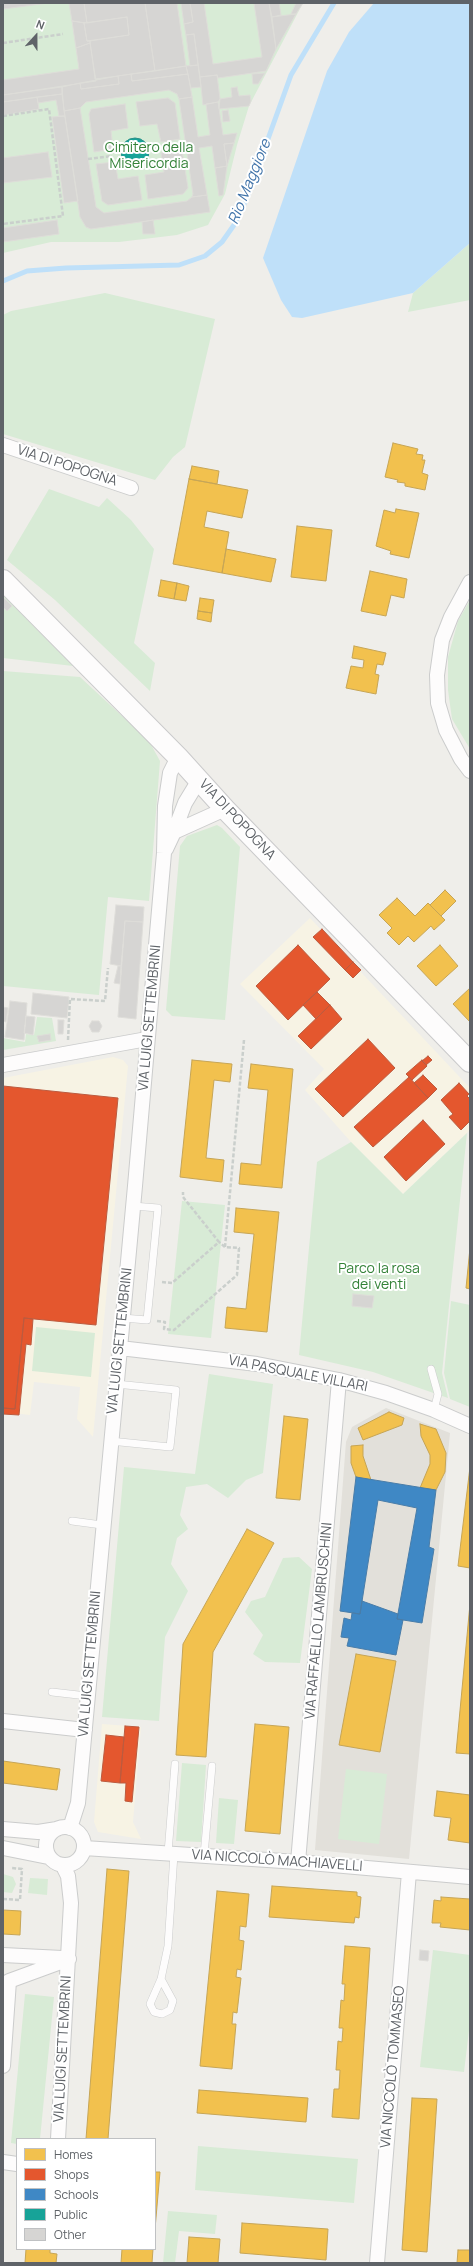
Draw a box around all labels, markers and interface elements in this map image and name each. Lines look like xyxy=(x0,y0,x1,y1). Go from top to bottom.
north arrow xyxy=(16,16,56,56)
text: N xyxy=(34,16,47,33)
water label: Rio Maggiore xyxy=(225,137,275,227)
park label: Cimitero della Misericordia xyxy=(105,140,193,172)
street label: VIA DI POPOGNA xyxy=(15,442,119,490)
street label: VIA DI POPOGNA xyxy=(195,776,279,864)
street label: VIA LUIGI SETTEMBRINI xyxy=(135,944,165,1092)
park label: Parco la rosa dei venti xyxy=(338,1261,420,1294)
street label: VIA LUIGI SETTEMBRINI xyxy=(104,1267,136,1415)
street label: VIA PASQUALE VILLARI xyxy=(227,1352,369,1396)
street label: VIA RAFFAELLO LAMBRUSCHINI xyxy=(302,1522,336,1720)
street label: VIA LUIGI SETTEMBRINI xyxy=(75,1590,105,1738)
street label: VIA NICCOLÒ MACHIAVELLI xyxy=(191,1847,363,1875)
street label: VIA LUIGI SETTEMBRINI xyxy=(51,1975,75,2123)
street label: VIA NICCOLÒ TOMMASEO xyxy=(378,1985,408,2149)
legend xyxy=(16,2138,156,2250)
text: Homes xyxy=(54,2146,93,2163)
text: Shops xyxy=(54,2166,89,2183)
text: Schools xyxy=(54,2186,98,2203)
text: Public xyxy=(54,2206,88,2223)
text: Other xyxy=(54,2226,86,2243)

